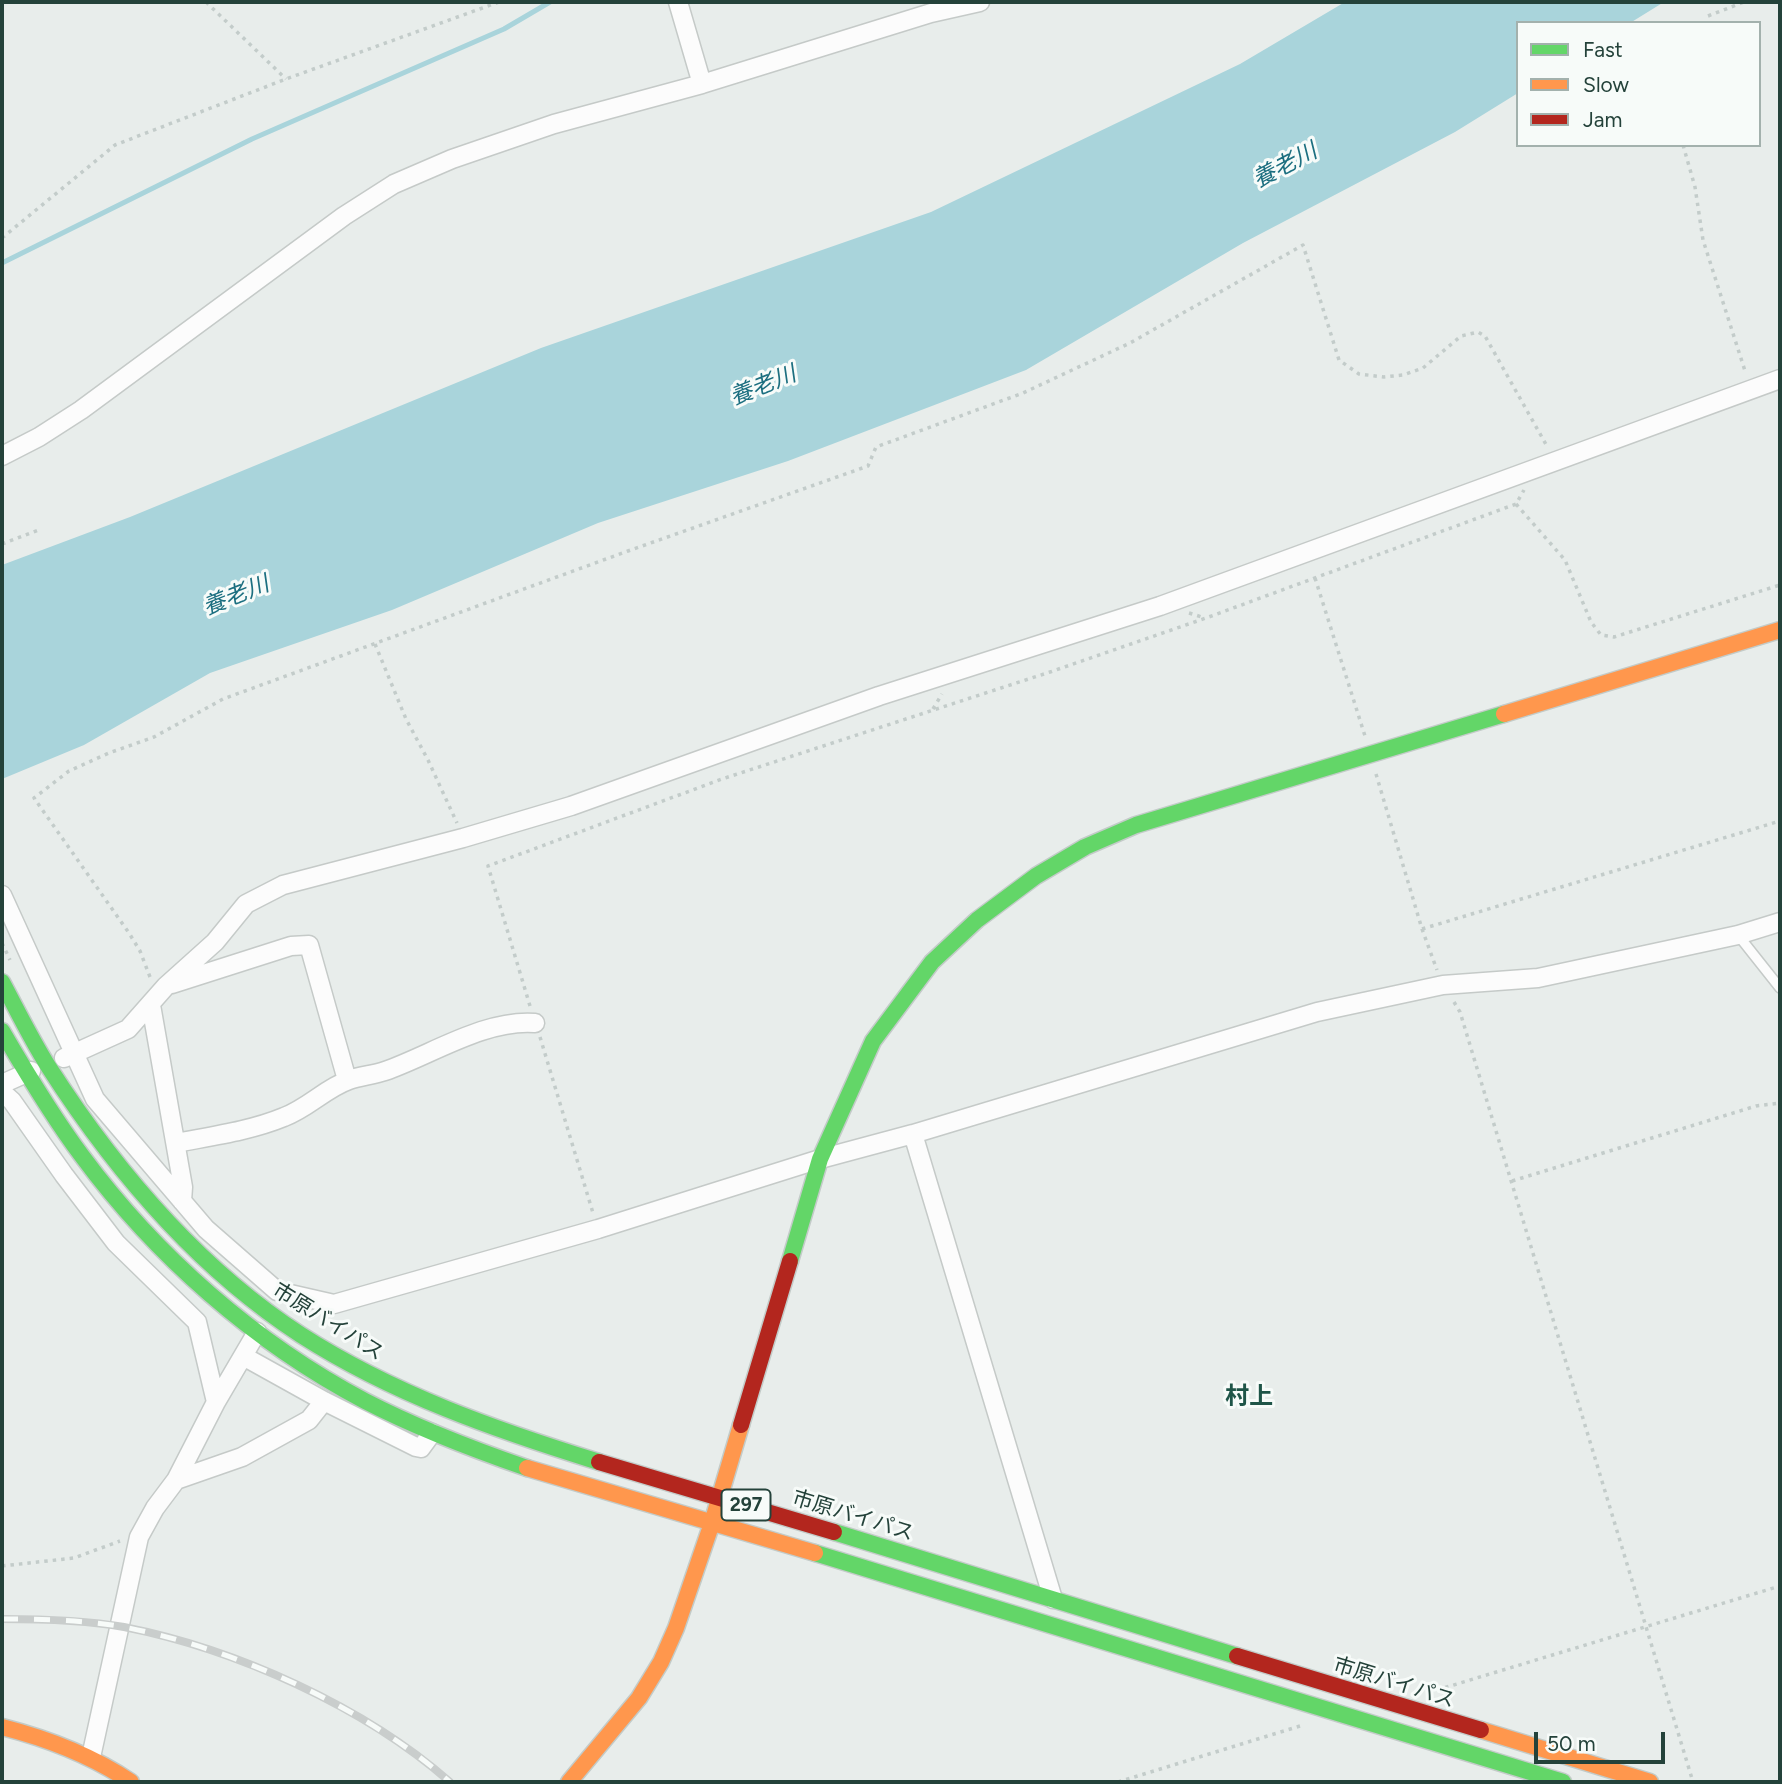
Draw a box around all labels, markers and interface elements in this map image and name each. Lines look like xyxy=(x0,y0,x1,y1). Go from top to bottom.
legend xyxy=(1516,21,1761,147)
text: Fast xyxy=(1583,37,1623,62)
text: Slow xyxy=(1583,72,1629,97)
text: Jam xyxy=(1583,107,1622,132)
water label: 養老川 xyxy=(1248,138,1322,194)
water label: 養老川 xyxy=(726,360,800,412)
water label: 養老川 xyxy=(199,570,273,622)
street label: 市原バイパス xyxy=(268,1278,388,1366)
district label: 村上 xyxy=(1225,1383,1273,1411)
street label: 市原バイパス xyxy=(789,1486,917,1546)
road number: 297 xyxy=(722,1490,770,1520)
street label: 市原バイパス xyxy=(1330,1653,1458,1713)
scale bar xyxy=(1537,1718,1668,1762)
text: 50 m xyxy=(1547,1731,1596,1756)

